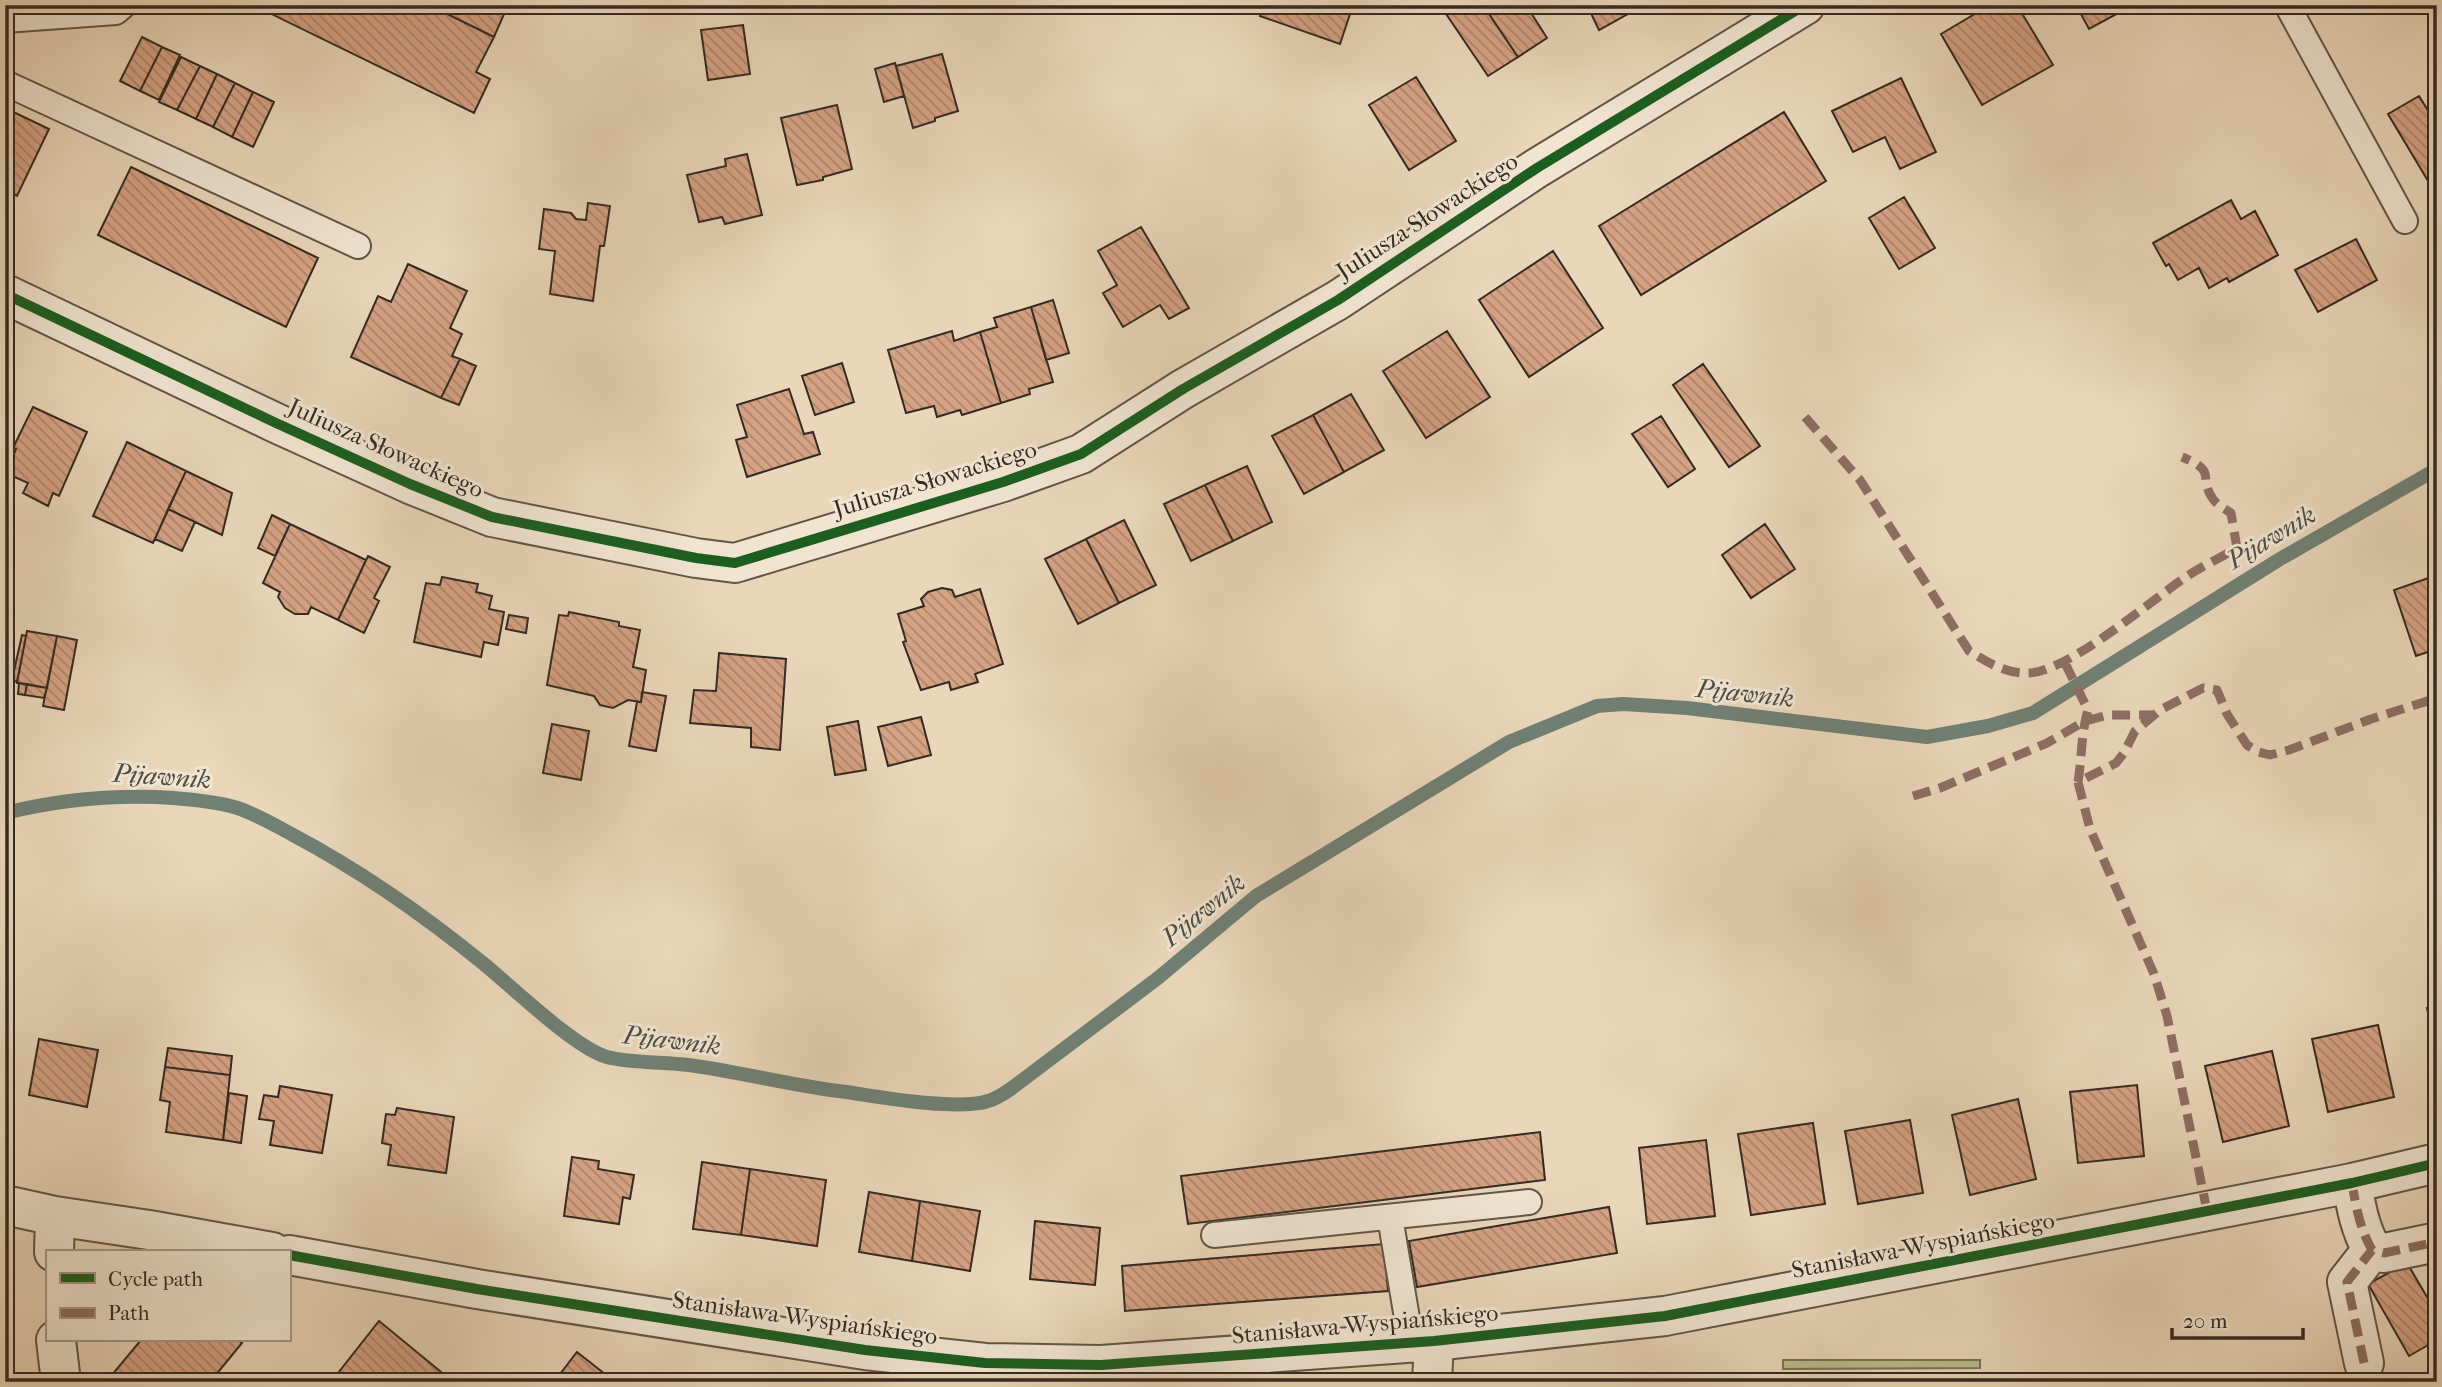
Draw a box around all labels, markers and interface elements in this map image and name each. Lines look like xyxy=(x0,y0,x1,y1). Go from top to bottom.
street label: Juliusza Słowackiego xyxy=(1329,147,1523,286)
street label: Juliusza Słowackiego xyxy=(282,392,488,504)
street label: Juliusza Słowackiego xyxy=(828,435,1040,524)
water label: Pijawnik xyxy=(2220,499,2321,577)
water label: Pijawnik xyxy=(1693,673,1795,714)
water label: Pijawnik xyxy=(111,758,212,795)
water label: Pijawnik xyxy=(1155,867,1251,954)
water label: Pijawnik xyxy=(620,1019,723,1062)
street label: Stanisława Wyspiańskiego xyxy=(1789,1206,2057,1284)
legend xyxy=(46,1250,290,1342)
text: Cycle path xyxy=(108,1267,203,1291)
street label: Stanisława Wyspiańskiego xyxy=(671,1286,939,1350)
scale bar xyxy=(2172,1296,2304,1340)
street label: Stanisława Wyspiańskiego xyxy=(1231,1298,1499,1350)
text: Path xyxy=(108,1301,150,1325)
text: 20 m xyxy=(2183,1309,2228,1333)

